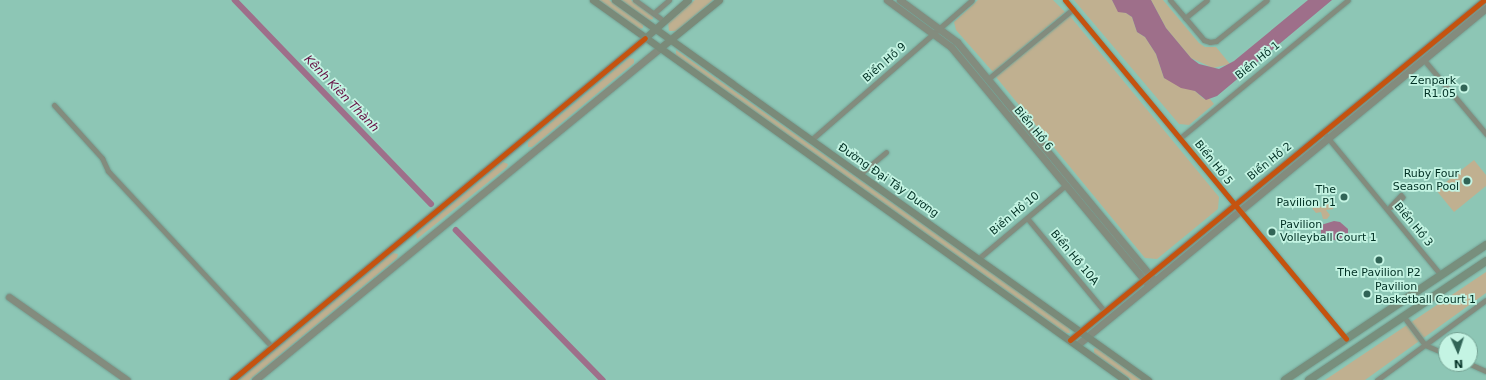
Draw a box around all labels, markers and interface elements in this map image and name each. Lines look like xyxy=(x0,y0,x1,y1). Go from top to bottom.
street label: Biển Hồ 1 xyxy=(1233,39,1283,83)
street label: Biển Hồ 9 xyxy=(861,41,909,85)
water label: Kênh Kiên Thành xyxy=(301,53,381,135)
place label: Zenpark R1.05 xyxy=(1410,75,1456,101)
marker: Zenpark R1.05 xyxy=(1459,83,1469,93)
street label: Biển Hồ 6 xyxy=(1011,104,1055,154)
street label: Biển Hồ 5 xyxy=(1191,138,1235,188)
street label: Biển Hồ 2 xyxy=(1245,140,1295,184)
street label: Đường Đại Tây Dương xyxy=(835,141,941,221)
place label: Ruby Four Season Pool xyxy=(1393,168,1459,194)
marker: Ruby Four Season Pool xyxy=(1462,176,1472,186)
place label: The Pavilion P1 xyxy=(1277,184,1336,210)
street label: Biển Hồ 10 xyxy=(988,190,1042,238)
marker: The Pavilion P1 xyxy=(1339,192,1349,202)
street label: Biển Hồ 3 xyxy=(1391,200,1435,250)
place label: Pavilion Volleyball Court 1 xyxy=(1280,219,1377,245)
marker: Pavilion Volleyball Court 1 xyxy=(1267,227,1277,237)
street label: Biển Hồ 10A xyxy=(1047,228,1101,288)
marker: The Pavilion P2 xyxy=(1374,255,1384,265)
place label: The Pavilion P2 xyxy=(1337,266,1421,280)
place label: Pavilion Basketball Court 1 xyxy=(1375,281,1476,307)
marker: Pavilion Basketball Court 1 xyxy=(1362,289,1372,299)
north arrow xyxy=(1438,332,1478,372)
text: N xyxy=(1454,357,1464,370)

